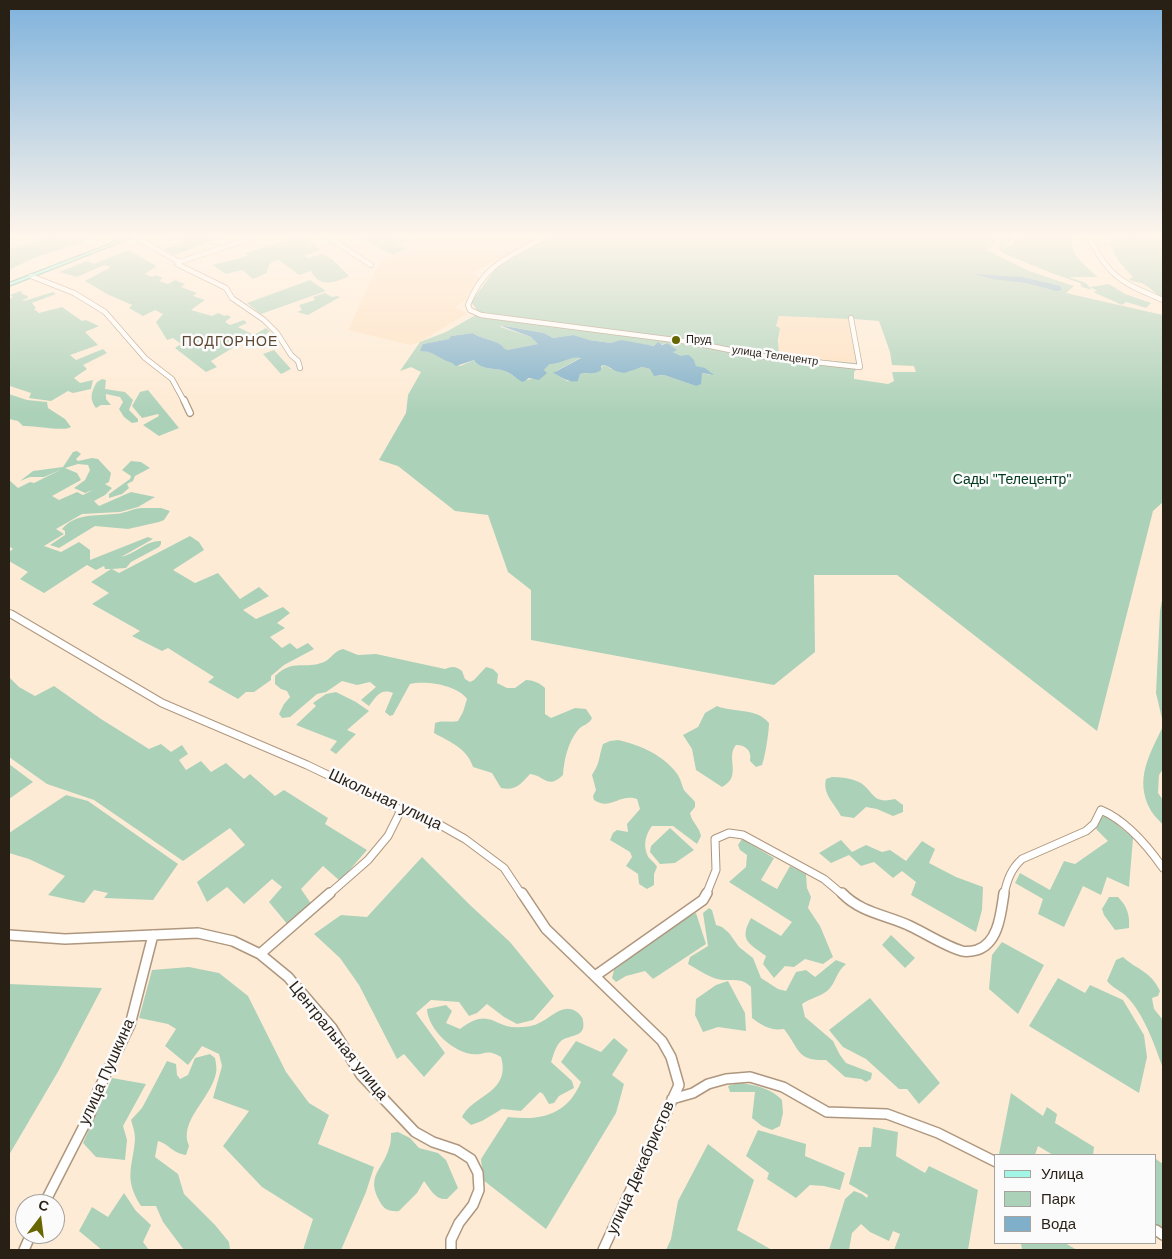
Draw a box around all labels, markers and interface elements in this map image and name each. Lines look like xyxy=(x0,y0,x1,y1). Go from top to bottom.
place label: Пруд xyxy=(686,333,711,347)
district label: ПОДГОРНОЕ xyxy=(181,334,279,350)
marker: Пруд xyxy=(670,334,682,346)
street label: улица Телецентр xyxy=(731,343,819,369)
park label: Сады "Телецентр" xyxy=(953,472,1071,488)
street label: Школьная улица xyxy=(325,765,445,835)
street label: Центральная улица xyxy=(284,978,392,1104)
street label: улица Пушкина xyxy=(75,1016,139,1128)
street label: улица Декабристов xyxy=(603,1098,679,1238)
legend xyxy=(994,1154,1157,1244)
text: Улица xyxy=(1041,1165,1084,1182)
text: Парк xyxy=(1041,1190,1075,1207)
north arrow xyxy=(15,1194,65,1244)
text: С xyxy=(37,1196,51,1215)
text: Вода xyxy=(1041,1215,1076,1232)

